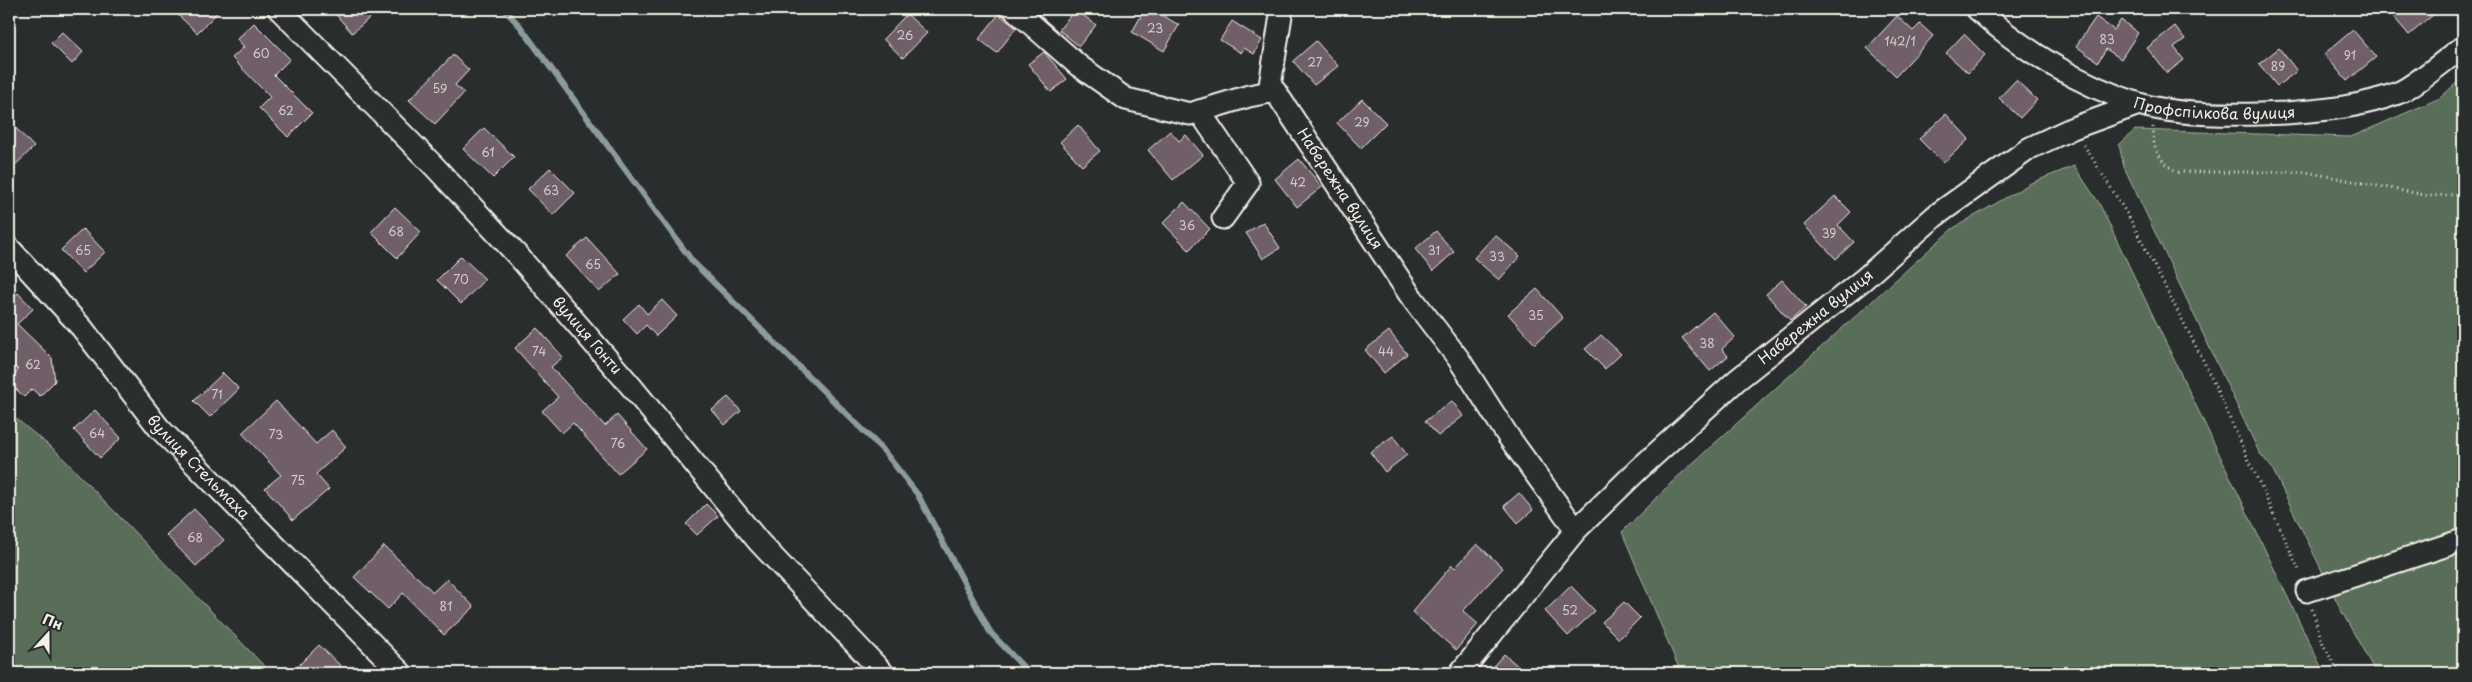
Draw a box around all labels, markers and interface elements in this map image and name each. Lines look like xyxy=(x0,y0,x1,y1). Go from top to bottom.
house number: 23 xyxy=(1147,19,1163,37)
house number: 26 xyxy=(897,26,913,44)
house number: 83 xyxy=(2099,30,2115,48)
house number: 142/1 xyxy=(1884,32,1916,50)
house number: 60 xyxy=(252,44,270,62)
house number: 91 xyxy=(2344,46,2356,64)
house number: 27 xyxy=(1308,53,1323,71)
house number: 89 xyxy=(2271,57,2285,75)
house number: 59 xyxy=(433,79,447,97)
street label: Профспілкова вулиця xyxy=(2131,90,2296,124)
house number: 62 xyxy=(278,101,294,119)
house number: 29 xyxy=(1354,113,1370,131)
street label: Набережна вулиця xyxy=(1292,123,1390,253)
house number: 61 xyxy=(481,143,495,161)
house number: 42 xyxy=(1290,173,1306,191)
house number: 63 xyxy=(543,181,559,199)
house number: 36 xyxy=(1179,216,1195,234)
house number: 68 xyxy=(388,222,404,240)
house number: 39 xyxy=(1822,224,1836,242)
house number: 65 xyxy=(75,241,91,259)
house number: 31 xyxy=(1428,241,1440,259)
house number: 33 xyxy=(1489,247,1505,265)
house number: 65 xyxy=(585,255,601,273)
street label: Набережна вулиця xyxy=(1752,263,1878,369)
house number: 70 xyxy=(453,270,469,288)
street label: вулиця Гонти xyxy=(548,290,629,379)
house number: 35 xyxy=(1528,306,1544,324)
house number: 38 xyxy=(1699,334,1715,352)
house number: 74 xyxy=(532,342,546,360)
house number: 44 xyxy=(1378,342,1394,360)
house number: 62 xyxy=(25,355,41,373)
house number: 71 xyxy=(211,385,223,403)
street label: вулиця Стельмаха xyxy=(143,409,256,524)
house number: 64 xyxy=(89,424,105,442)
house number: 73 xyxy=(269,425,283,443)
house number: 76 xyxy=(611,434,625,452)
house number: 75 xyxy=(291,471,305,489)
house number: 68 xyxy=(187,528,203,546)
house number: 81 xyxy=(440,597,452,615)
house number: 52 xyxy=(1562,601,1578,619)
text: Пн xyxy=(40,608,66,635)
north arrow xyxy=(22,610,72,660)

